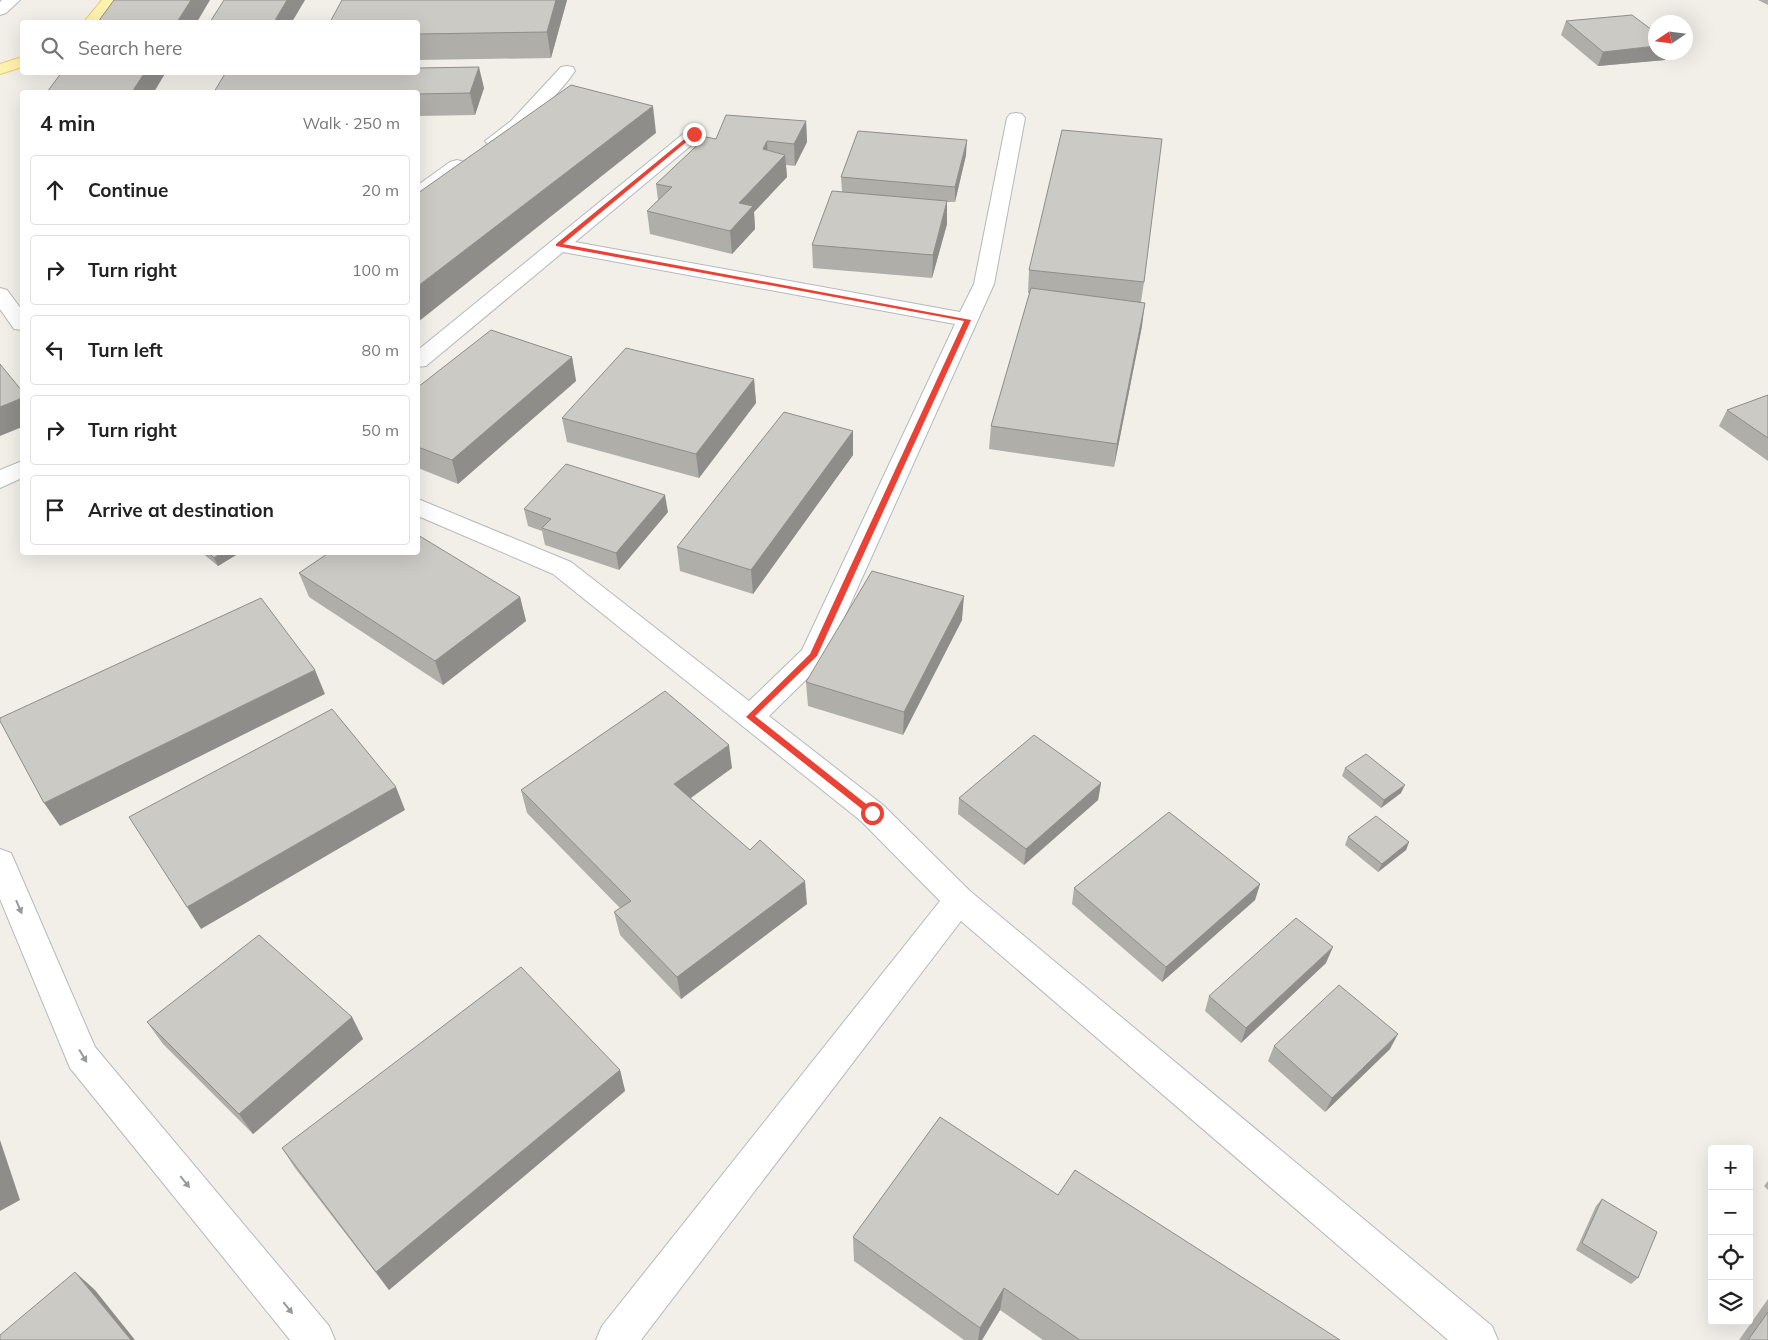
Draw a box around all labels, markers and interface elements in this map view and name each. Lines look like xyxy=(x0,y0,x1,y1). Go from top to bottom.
north arrow xyxy=(1648,15,1693,60)
search box xyxy=(20,20,420,75)
icon: search xyxy=(38,34,66,62)
text: Search here xyxy=(78,36,182,60)
text: 4 min xyxy=(40,110,95,136)
text: Walk · 250 m xyxy=(302,113,400,133)
route end xyxy=(683,123,706,146)
icon: ahead xyxy=(41,176,69,204)
text: Continue xyxy=(88,178,168,202)
text: 20 m xyxy=(362,180,399,200)
icon: right xyxy=(41,256,69,284)
text: Turn right xyxy=(88,258,177,282)
text: 100 m xyxy=(352,260,399,280)
icon: left xyxy=(41,336,69,364)
text: Turn left xyxy=(88,338,163,362)
text: 80 m xyxy=(362,340,399,360)
icon: right xyxy=(41,416,69,444)
text: Turn right xyxy=(88,418,177,442)
text: 50 m xyxy=(362,420,399,440)
icon: arrive xyxy=(41,496,69,524)
text: Arrive at destination xyxy=(88,498,274,522)
route start xyxy=(861,802,884,825)
one-way arrow xyxy=(15,900,23,914)
one-way arrow xyxy=(78,1049,87,1063)
map controls xyxy=(1708,1145,1753,1325)
button: + xyxy=(1708,1145,1753,1190)
one-way arrow xyxy=(179,1176,190,1188)
button: − xyxy=(1708,1190,1753,1235)
button: locate xyxy=(1708,1235,1753,1280)
button: layers xyxy=(1708,1280,1753,1325)
one-way arrow xyxy=(283,1301,294,1314)

